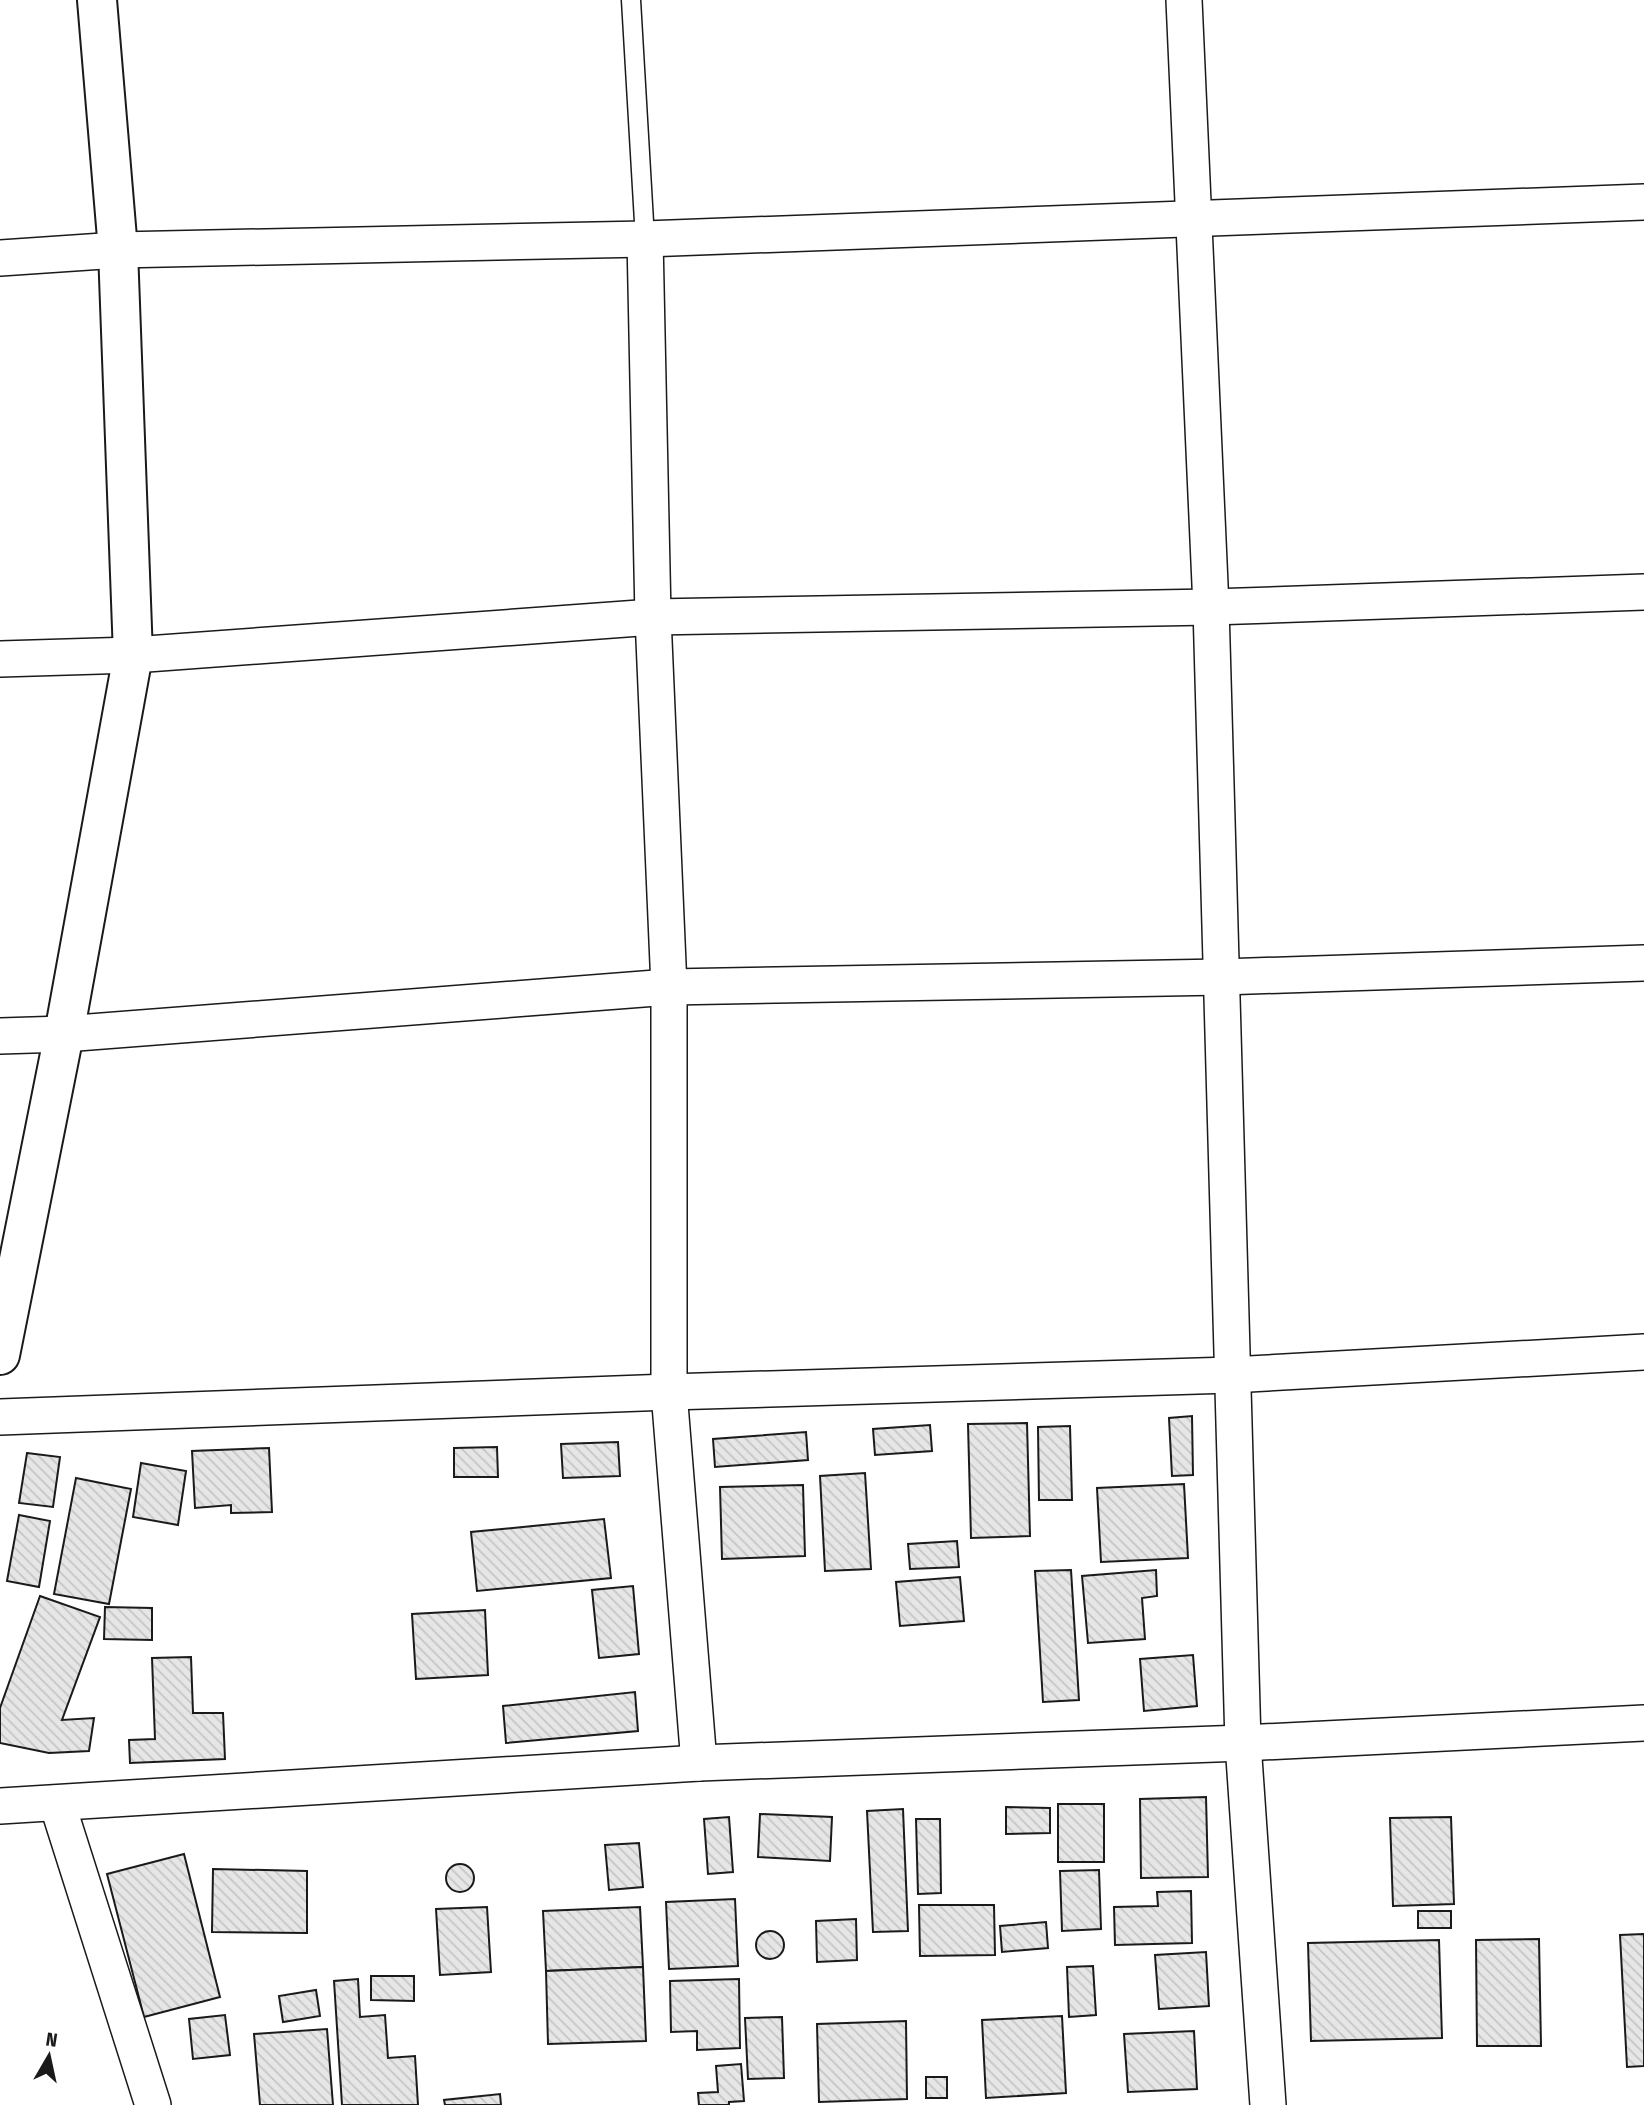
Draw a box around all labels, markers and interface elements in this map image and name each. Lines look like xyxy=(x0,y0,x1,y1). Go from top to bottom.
north arrow xyxy=(14,2021,84,2091)
text: N xyxy=(44,2027,59,2052)

